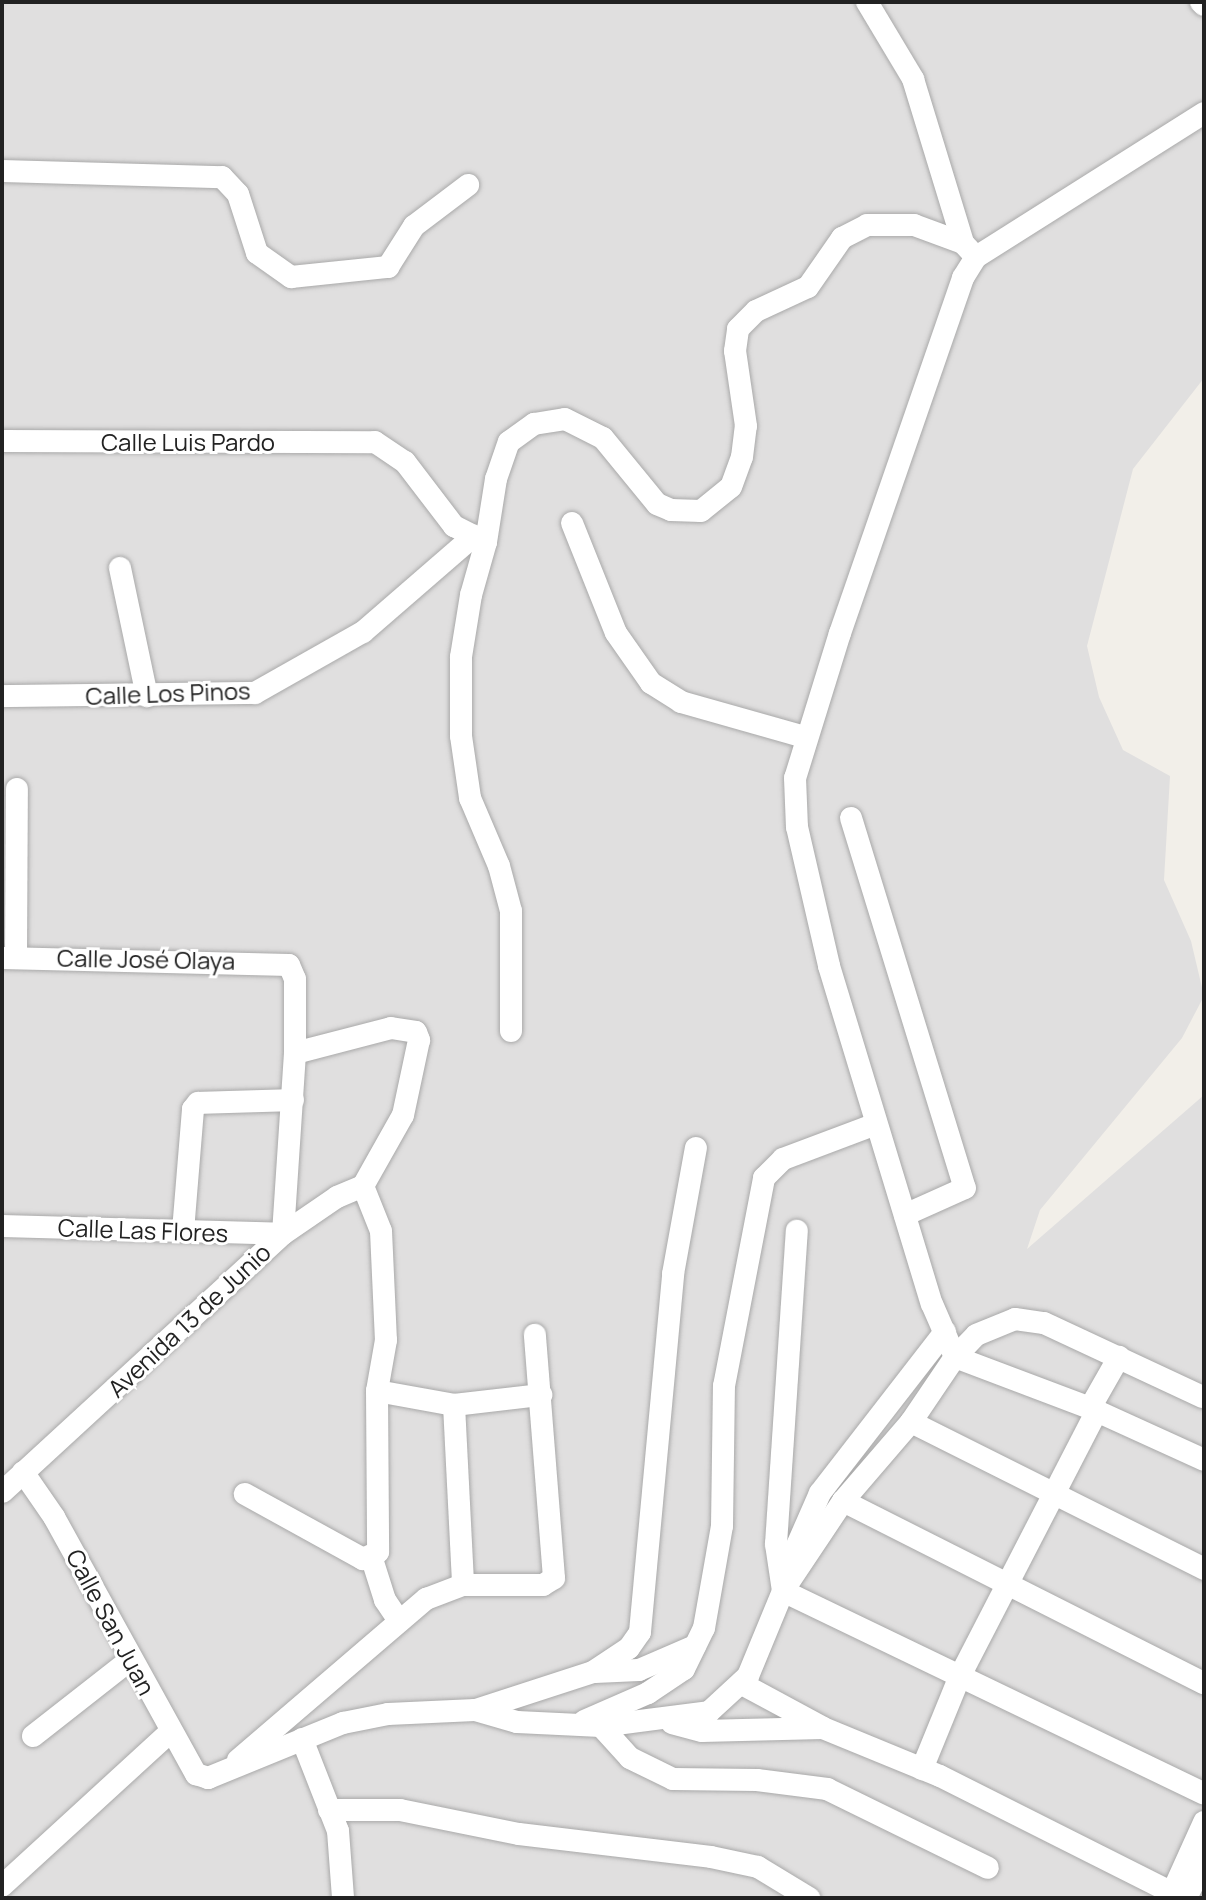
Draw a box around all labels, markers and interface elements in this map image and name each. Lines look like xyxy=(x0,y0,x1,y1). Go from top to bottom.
street label: Calle Luis Pardo xyxy=(101,428,275,456)
street label: Calle Los Pinos xyxy=(85,676,251,710)
street label: Calle José Olaya xyxy=(57,943,235,975)
street label: Calle Las Flores xyxy=(57,1213,229,1247)
street label: Avenida 13 de Junio xyxy=(102,1237,276,1403)
street label: Calle San Juan xyxy=(61,1544,161,1700)

